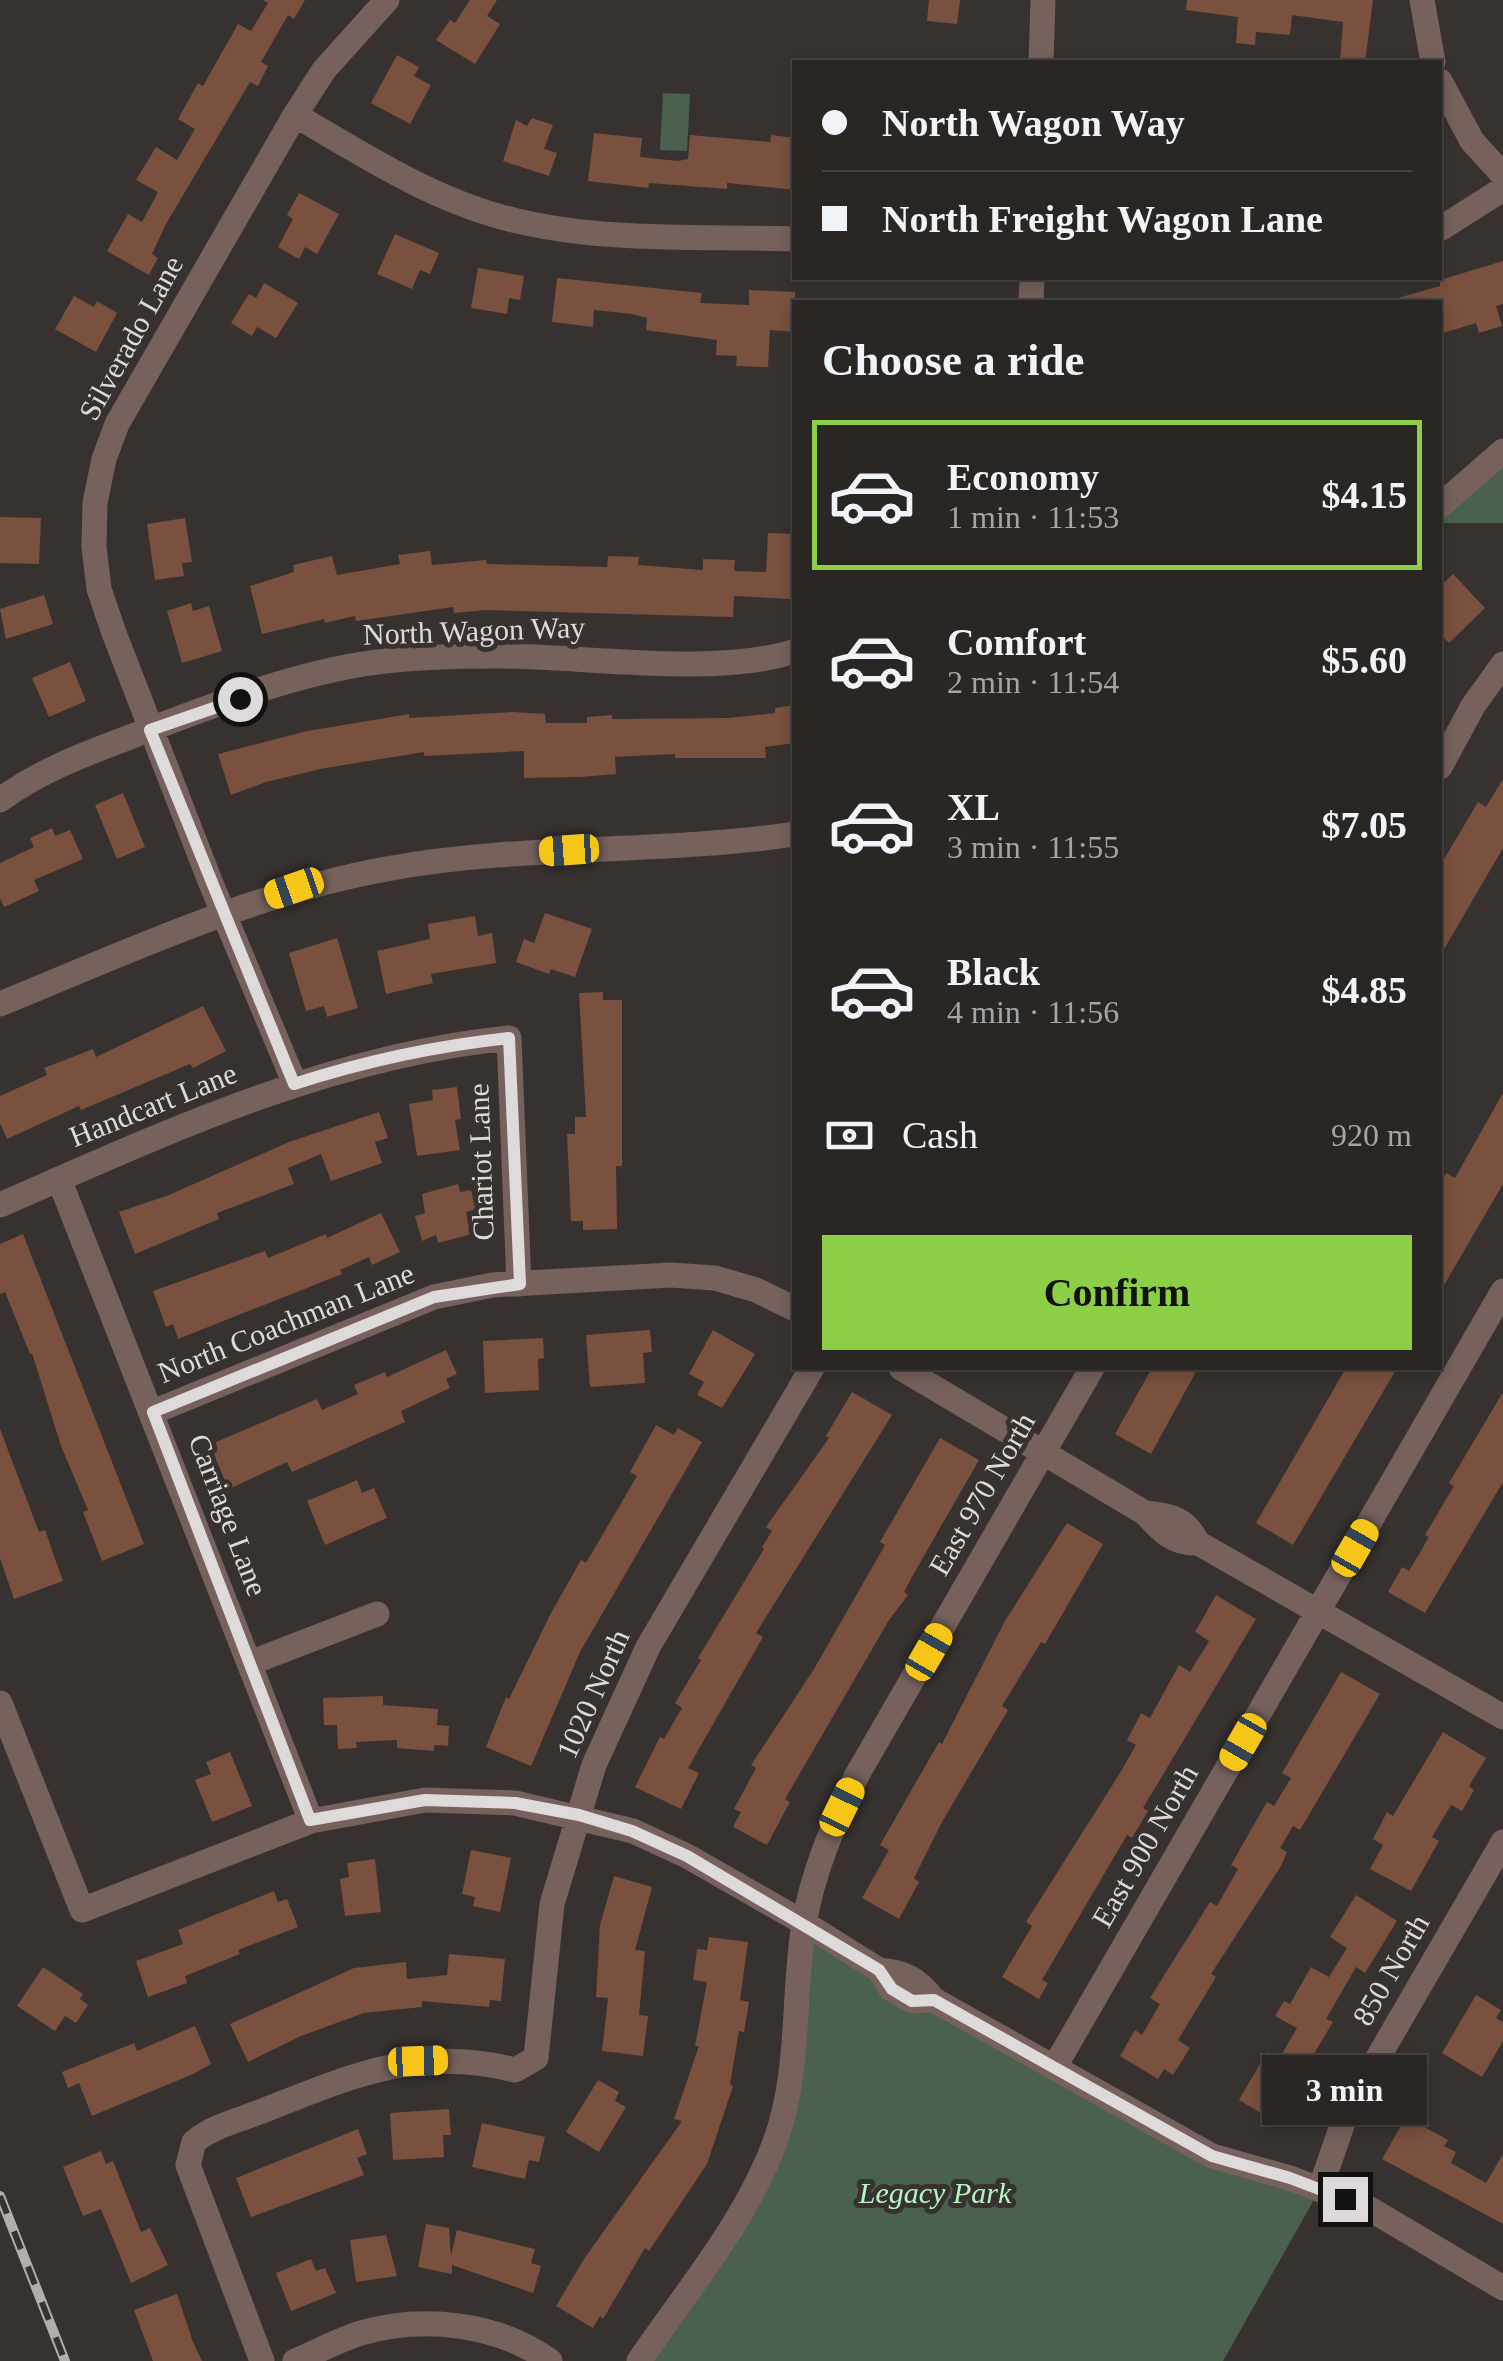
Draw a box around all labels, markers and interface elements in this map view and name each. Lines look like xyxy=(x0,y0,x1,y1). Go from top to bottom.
text: North Wagon Way xyxy=(882,102,1185,144)
text: North Freight Wagon Lane xyxy=(882,198,1323,240)
street label: Silverado Lane xyxy=(72,250,189,426)
text: Choose a ride xyxy=(822,335,1085,385)
icon: car xyxy=(827,450,917,540)
text: Economy xyxy=(947,456,1099,498)
text: $4.15 xyxy=(1322,474,1407,516)
text: 1 min · 11:53 xyxy=(947,499,1119,535)
street label: North Wagon Way xyxy=(362,610,586,651)
icon: car xyxy=(827,615,917,705)
text: Comfort xyxy=(947,621,1086,663)
text: $5.60 xyxy=(1322,639,1407,681)
text: 2 min · 11:54 xyxy=(947,664,1119,700)
route start xyxy=(218,677,263,722)
icon: car xyxy=(827,780,917,870)
text: XL xyxy=(947,786,1000,828)
text: $7.05 xyxy=(1322,804,1407,846)
text: 3 min · 11:55 xyxy=(947,829,1119,865)
car xyxy=(538,833,600,867)
car xyxy=(261,864,327,912)
icon: car xyxy=(827,945,917,1035)
text: Black xyxy=(947,951,1040,993)
text: $4.85 xyxy=(1322,969,1407,1011)
text: 4 min · 11:56 xyxy=(947,994,1119,1030)
street label: Handcart Lane xyxy=(64,1056,241,1153)
street label: Chariot Lane xyxy=(461,1083,500,1241)
icon: cash xyxy=(822,1108,877,1163)
text: Cash xyxy=(902,1114,978,1156)
text: 920 m xyxy=(1331,1117,1412,1153)
button: Confirm xyxy=(822,1235,1412,1350)
street label: North Coachman Lane xyxy=(153,1256,419,1389)
street label: East 970 North xyxy=(922,1407,1041,1581)
street label: Carriage Lane xyxy=(182,1429,274,1600)
car xyxy=(1327,1515,1383,1581)
car xyxy=(901,1619,957,1685)
street label: 1020 North xyxy=(550,1624,636,1763)
car xyxy=(1215,1709,1271,1775)
street label: East 900 North xyxy=(1085,1759,1204,1933)
car xyxy=(815,1773,869,1841)
street label: 850 North xyxy=(1346,1908,1435,2031)
car xyxy=(387,2045,449,2077)
callout: 3 min xyxy=(1262,2054,1428,2124)
text: 3 min xyxy=(1306,2072,1383,2108)
park label: Legacy Park xyxy=(858,2176,1012,2209)
route end xyxy=(1323,2177,1368,2222)

